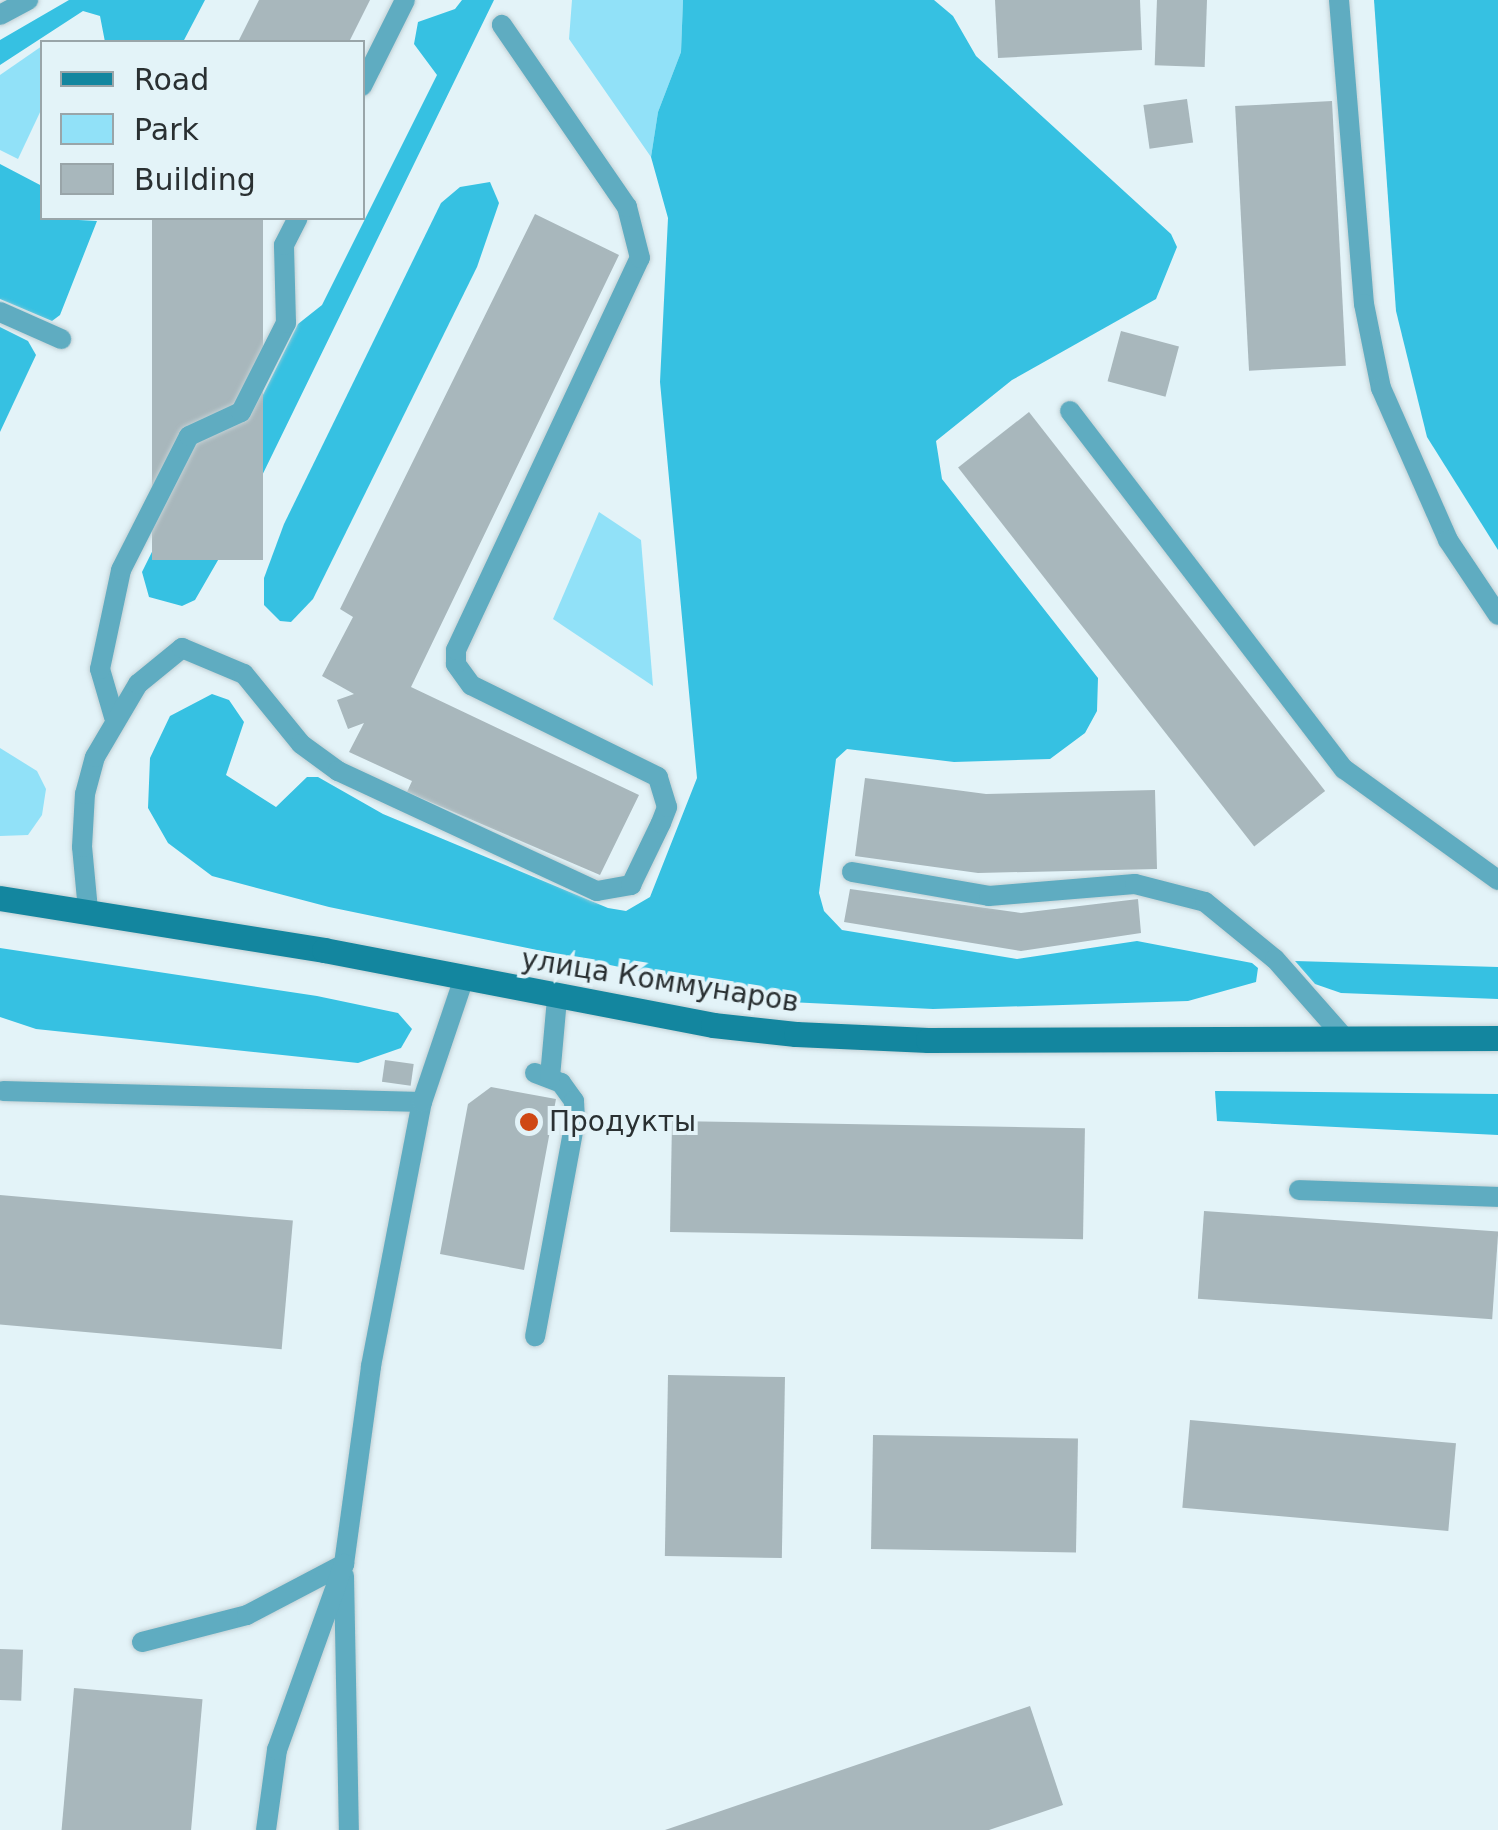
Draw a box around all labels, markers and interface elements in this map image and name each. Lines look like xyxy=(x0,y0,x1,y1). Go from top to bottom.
legend xyxy=(40,40,365,220)
text: Road xyxy=(134,62,209,97)
text: Park xyxy=(134,112,199,147)
text: Building xyxy=(134,162,256,197)
street label: улица Коммунаров xyxy=(519,942,801,1020)
place label: Продукты xyxy=(549,1105,696,1139)
marker: Продукты xyxy=(518,1111,540,1133)

